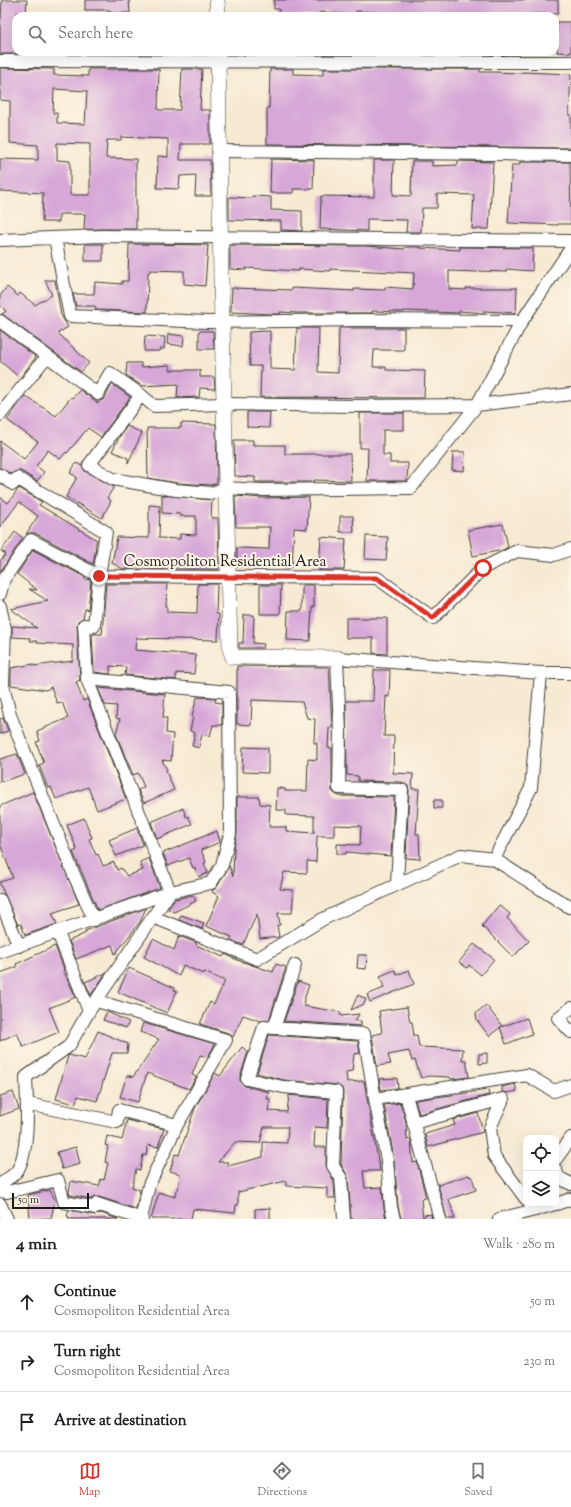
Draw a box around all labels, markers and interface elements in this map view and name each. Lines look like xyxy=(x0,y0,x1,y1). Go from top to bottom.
search box xyxy=(12,12,559,56)
icon: search xyxy=(26,23,48,45)
text: Search here xyxy=(58,24,133,45)
street label: Cosmopoliton Residential Area xyxy=(124,552,326,573)
route start xyxy=(474,559,492,577)
route end xyxy=(90,567,108,585)
map controls xyxy=(523,1135,559,1207)
button: locate xyxy=(523,1135,559,1171)
button: layers xyxy=(523,1171,559,1207)
scale bar xyxy=(12,1191,89,1210)
text: 50 m xyxy=(18,1192,39,1208)
text: 4 min xyxy=(16,1233,57,1257)
text: Walk · 280 m xyxy=(483,1236,555,1254)
text: Continue xyxy=(54,1282,116,1303)
icon: ahead xyxy=(16,1291,38,1313)
text: 50 m xyxy=(530,1293,555,1311)
text: Cosmopoliton Residential Area xyxy=(54,1303,230,1321)
text: Turn right xyxy=(54,1342,120,1363)
icon: right xyxy=(16,1351,38,1373)
text: 230 m xyxy=(523,1353,555,1371)
text: Cosmopoliton Residential Area xyxy=(54,1363,230,1381)
icon: arrive xyxy=(16,1411,38,1433)
text: Arrive at destination xyxy=(54,1411,187,1432)
tab: Map xyxy=(79,1460,101,1500)
tab: Directions xyxy=(258,1460,307,1500)
tab: Saved xyxy=(464,1460,492,1500)

